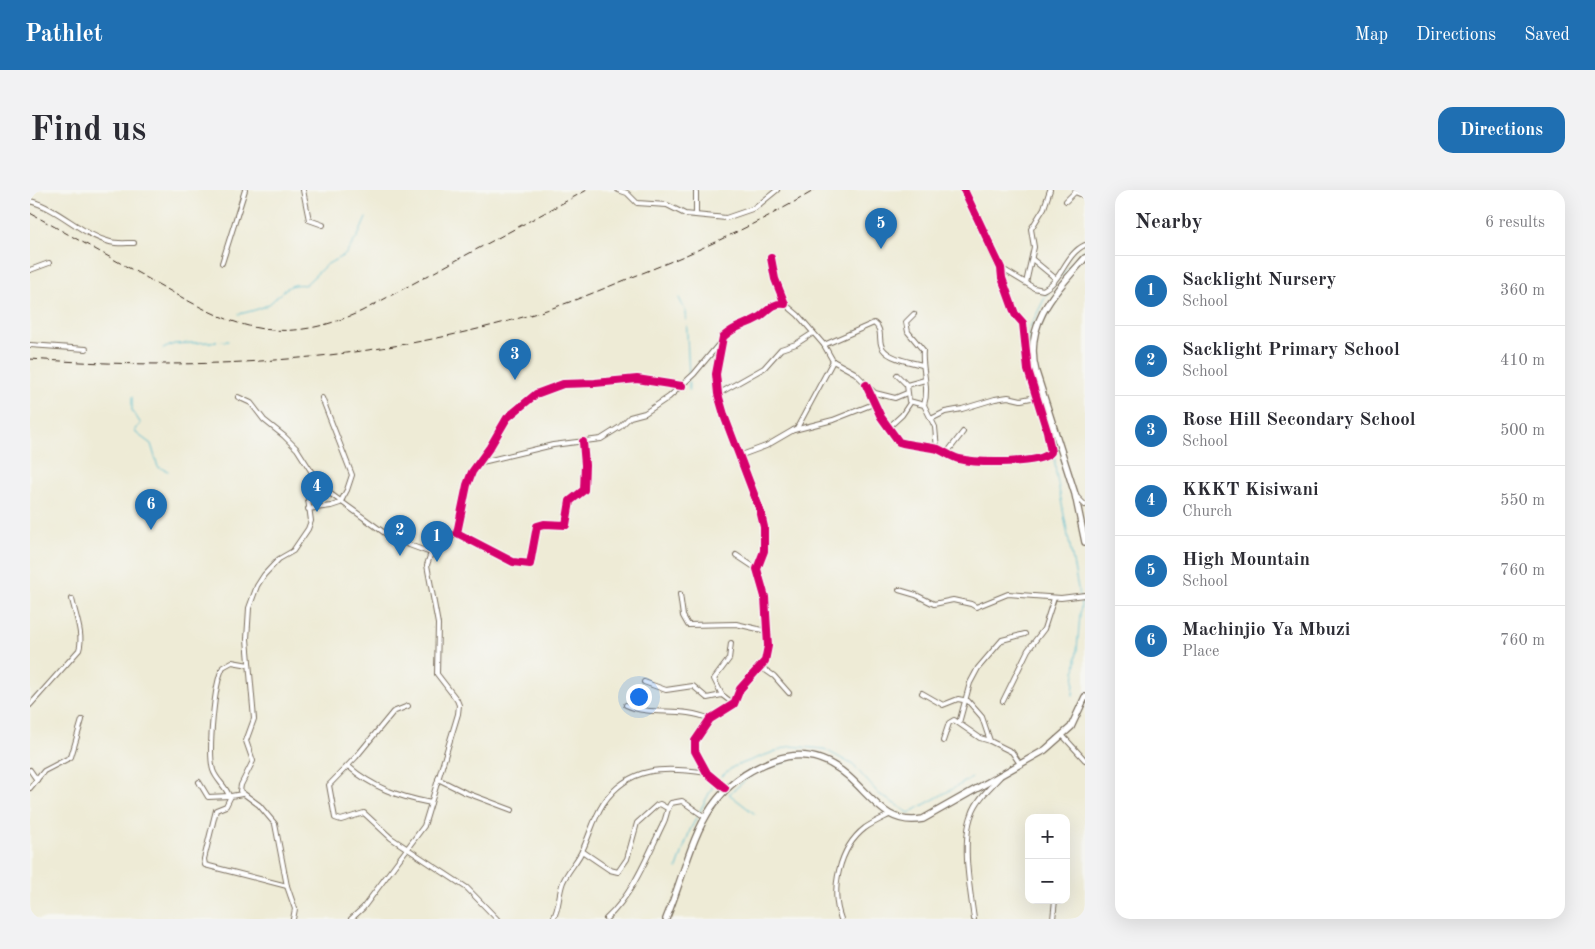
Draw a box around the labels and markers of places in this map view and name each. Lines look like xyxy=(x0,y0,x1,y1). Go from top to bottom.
pin: 5 xyxy=(865,208,897,249)
pin: 3 xyxy=(499,339,531,380)
pin: 4 xyxy=(301,471,333,512)
pin: 6 xyxy=(135,489,167,530)
pin: 2 xyxy=(384,515,416,556)
pin: 1 xyxy=(421,521,453,562)

